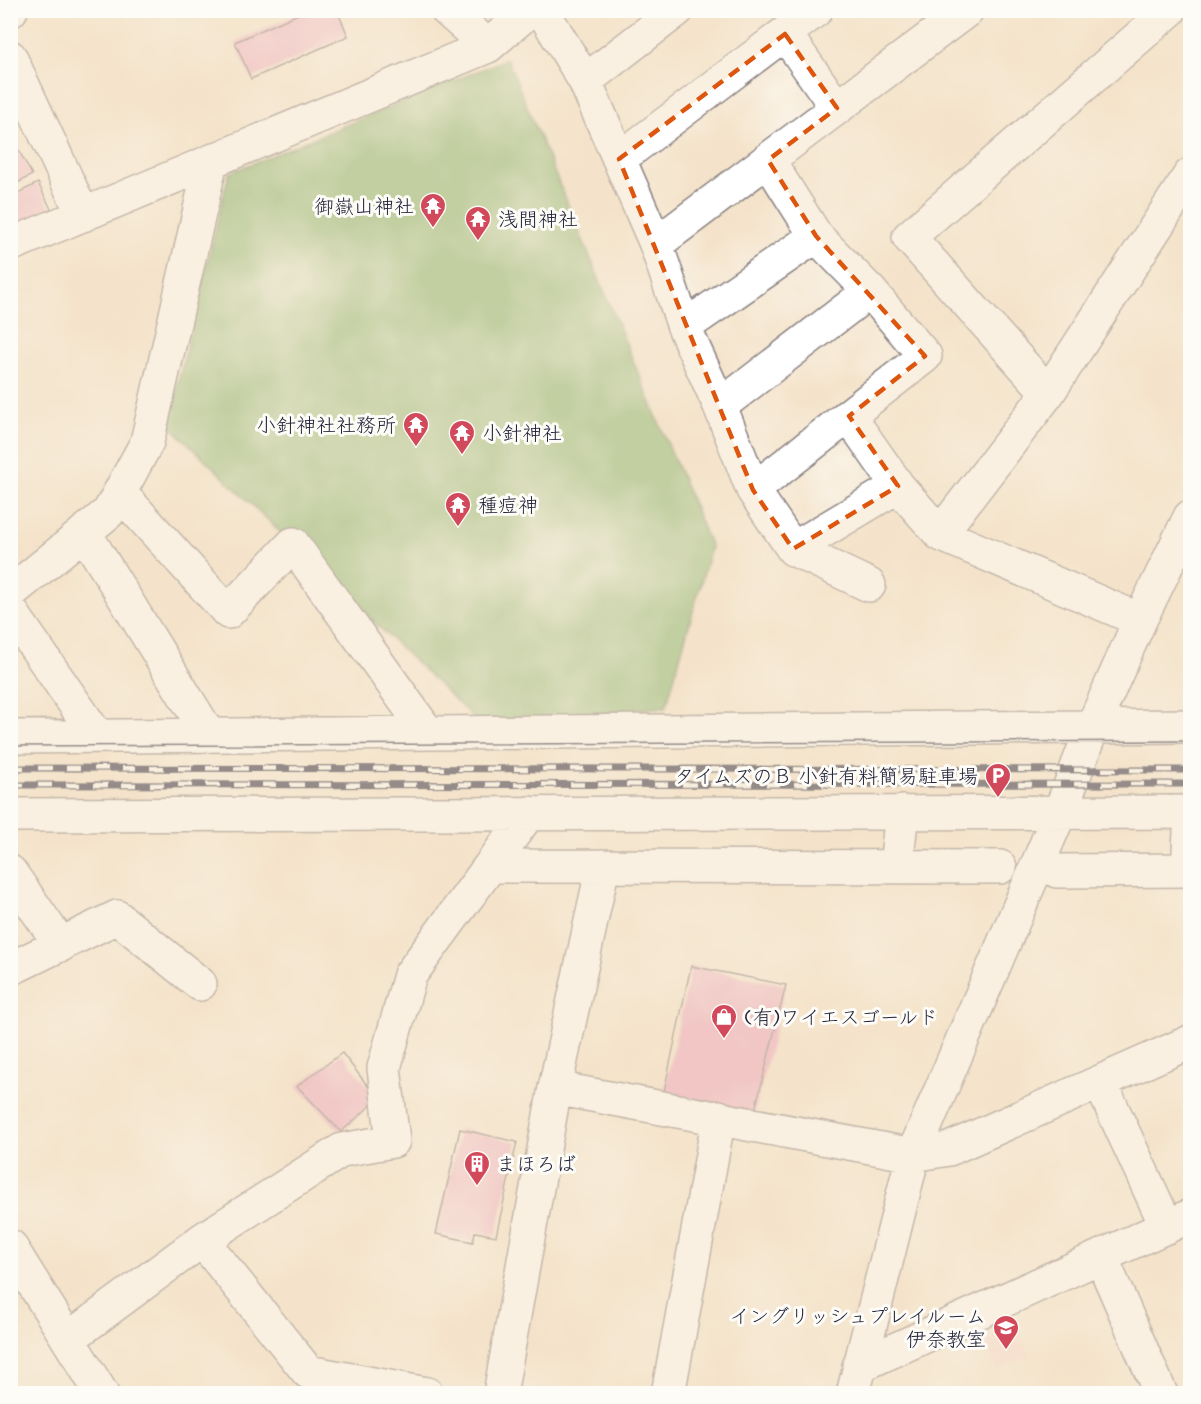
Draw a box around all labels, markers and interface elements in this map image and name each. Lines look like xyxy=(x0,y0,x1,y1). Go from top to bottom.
temple icon: 御嶽山神社 xyxy=(418,191,448,229)
place label: 御嶽山神社 xyxy=(314,194,414,221)
temple icon: 浅間神社 xyxy=(463,204,493,242)
place label: 浅間神社 xyxy=(498,207,578,234)
temple icon: 小針神社社務所 xyxy=(401,410,431,448)
place label: 小針神社社務所 xyxy=(256,413,396,440)
temple icon: 小針神社 xyxy=(447,418,477,456)
place label: 小針神社 xyxy=(482,421,562,448)
temple icon: 種痘神 xyxy=(443,490,473,528)
place label: 種痘神 xyxy=(478,493,538,520)
parking icon: タイムズのＢ 小針有料簡易駐車場 xyxy=(983,761,1013,799)
place label: タイムズのＢ 小針有料簡易駐車場 xyxy=(674,764,978,791)
shop icon: (有)ワイエスゴールド xyxy=(709,1002,739,1040)
place label: (有)ワイエスゴールド xyxy=(744,1005,939,1032)
building icon: まほろば xyxy=(462,1149,492,1187)
place label: まほろば xyxy=(496,1152,576,1179)
place label: イングリッシュプレイルーム 伊奈教室 xyxy=(729,1304,986,1354)
school or university icon: イングリッシュプレイルーム 伊奈教室 xyxy=(991,1313,1021,1351)

